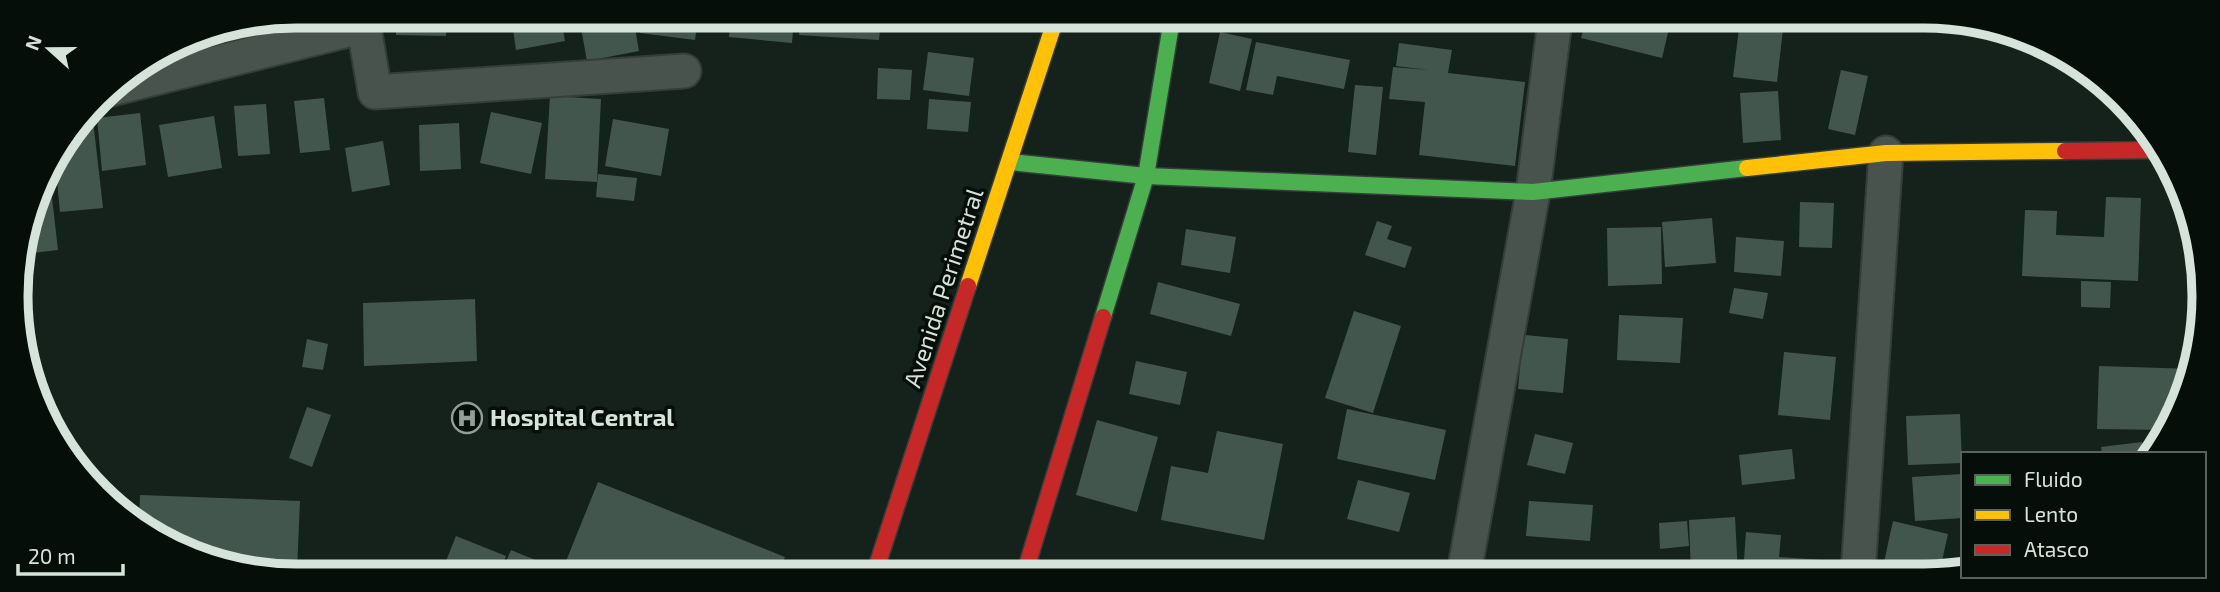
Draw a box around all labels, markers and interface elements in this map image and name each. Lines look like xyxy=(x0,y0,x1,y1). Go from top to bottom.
north arrow xyxy=(14,14,84,84)
text: N xyxy=(19,32,46,53)
street label: Avenida Perimetral xyxy=(897,184,988,391)
hospital icon: Hospital Central xyxy=(450,401,484,435)
place label: Hospital Central xyxy=(490,402,674,431)
legend xyxy=(1961,452,2206,578)
text: Fluido xyxy=(2024,466,2083,491)
text: Lento xyxy=(2024,501,2078,526)
scale bar xyxy=(18,532,122,576)
text: Atasco xyxy=(2024,536,2089,561)
text: 20 m xyxy=(28,543,76,568)

